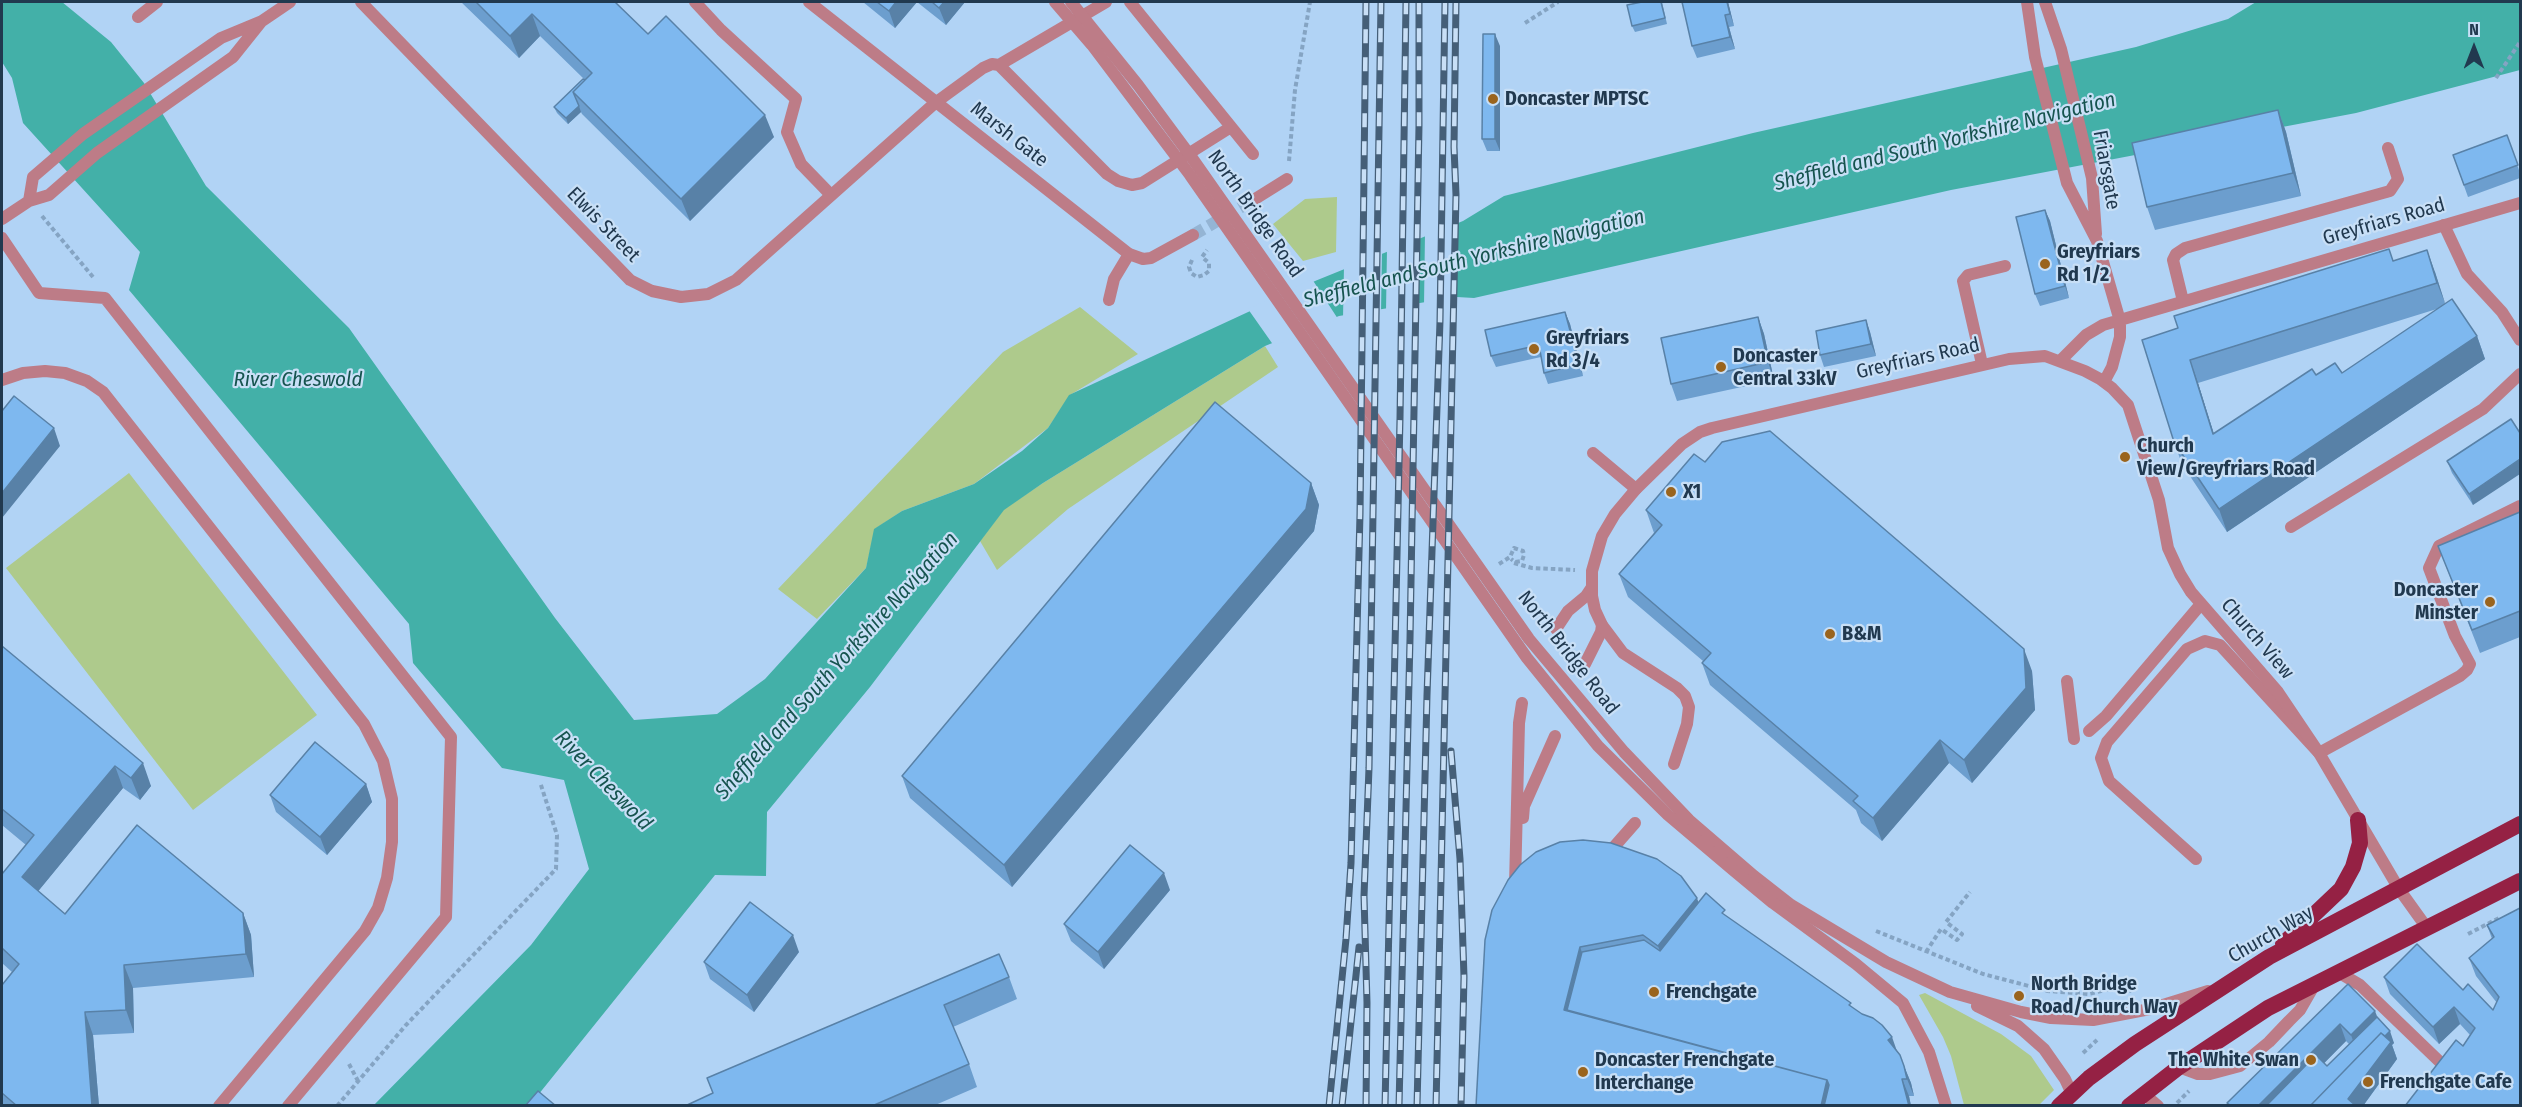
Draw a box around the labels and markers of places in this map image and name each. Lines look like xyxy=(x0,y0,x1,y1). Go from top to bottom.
place label: Doncaster MPTSC xyxy=(1505,87,1649,111)
marker: Doncaster MPTSC xyxy=(1486,92,1500,106)
place label: Greyfriars Rd 1/2 xyxy=(2057,240,2140,287)
marker: Greyfriars Rd 1/2 xyxy=(2038,257,2052,271)
place label: Greyfriars Rd 3/4 xyxy=(1546,326,1629,373)
marker: Greyfriars Rd 3/4 xyxy=(1527,342,1541,356)
place label: Doncaster Central 33kV xyxy=(1733,344,1836,391)
marker: Doncaster Central 33kV xyxy=(1714,360,1728,374)
place label: Church View/Greyfriars Road xyxy=(2137,434,2315,481)
marker: Church View/Greyfriars Road xyxy=(2118,450,2132,464)
place label: X1 xyxy=(1683,480,1701,504)
marker: X1 xyxy=(1664,485,1678,499)
place label: Doncaster Minster xyxy=(2394,578,2478,625)
marker: Doncaster Minster xyxy=(2483,595,2497,609)
place label: B&M xyxy=(1842,622,1881,646)
marker: B&M xyxy=(1823,627,1837,641)
place label: North Bridge Road/Church Way xyxy=(2031,972,2178,1019)
place label: Frenchgate xyxy=(1666,980,1757,1004)
marker: Frenchgate xyxy=(1647,985,1661,999)
marker: North Bridge Road/Church Way xyxy=(2012,989,2026,1003)
place label: Doncaster Frenchgate Interchange xyxy=(1595,1048,1774,1095)
place label: The White Swan xyxy=(2168,1048,2299,1072)
marker: The White Swan xyxy=(2304,1053,2318,1067)
marker: Doncaster Frenchgate Interchange xyxy=(1576,1065,1590,1079)
place label: Frenchgate Cafe xyxy=(2380,1070,2512,1094)
marker: Frenchgate Cafe xyxy=(2361,1075,2375,1089)

